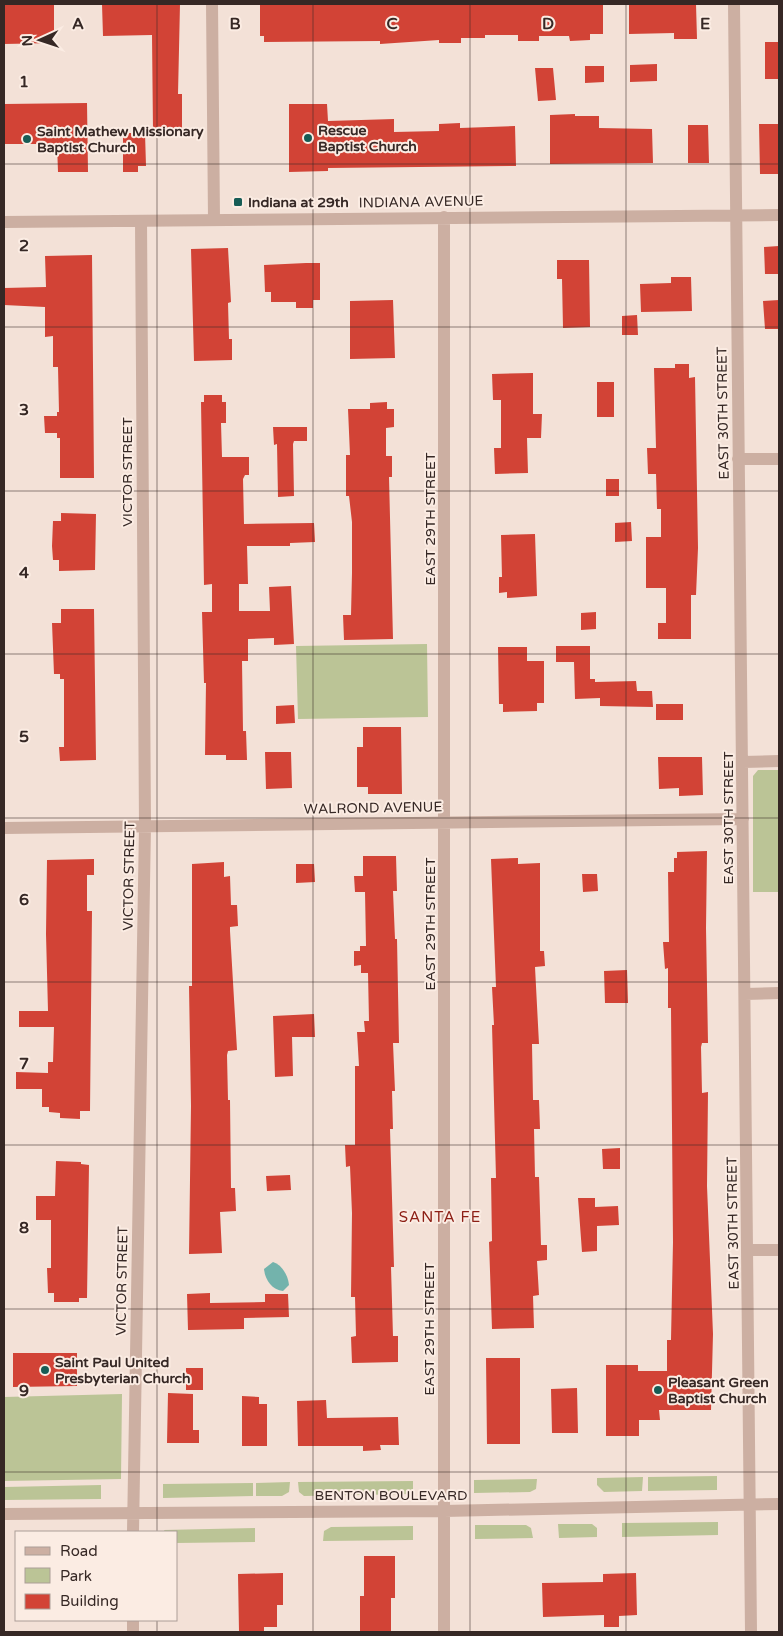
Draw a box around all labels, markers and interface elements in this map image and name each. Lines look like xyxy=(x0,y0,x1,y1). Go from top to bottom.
text: A xyxy=(72,14,84,34)
text: B xyxy=(229,14,241,34)
text: C xyxy=(386,14,398,34)
text: D xyxy=(542,14,554,34)
text: E xyxy=(700,14,710,34)
north arrow xyxy=(15,15,65,65)
text: N xyxy=(19,35,36,47)
text: 1 xyxy=(19,72,29,92)
place label: Rescue Baptist Church xyxy=(318,122,417,155)
place label: Saint Mathew Missionary Baptist Church xyxy=(37,123,204,156)
marker: Rescue Baptist Church xyxy=(302,132,314,144)
marker: Saint Mathew Missionary Baptist Church xyxy=(21,133,33,145)
street label: INDIANA AVENUE xyxy=(358,192,484,212)
place label: Indiana at 29th xyxy=(248,194,349,211)
marker: Indiana at 29th xyxy=(232,196,244,208)
text: 2 xyxy=(19,236,29,256)
street label: EAST 30TH STREET xyxy=(713,346,733,480)
text: 3 xyxy=(19,400,29,420)
street label: VICTOR STREET xyxy=(119,417,136,527)
street label: EAST 29TH STREET xyxy=(422,452,439,585)
text: 4 xyxy=(19,563,29,583)
text: 5 xyxy=(19,727,29,747)
street label: EAST 30TH STREET xyxy=(720,751,737,884)
street label: WALROND AVENUE xyxy=(304,798,443,818)
street label: VICTOR STREET xyxy=(120,821,138,931)
street label: EAST 29TH STREET xyxy=(422,857,439,990)
text: 6 xyxy=(19,890,29,910)
text: 7 xyxy=(19,1054,29,1074)
street label: EAST 30TH STREET xyxy=(723,1156,743,1290)
district label: SANTA FE xyxy=(399,1208,481,1226)
text: 8 xyxy=(19,1218,29,1238)
street label: VICTOR STREET xyxy=(113,1226,131,1336)
street label: EAST 29TH STREET xyxy=(421,1262,438,1395)
place label: Saint Paul United Presbyterian Church xyxy=(55,1354,191,1387)
marker: Saint Paul United Presbyterian Church xyxy=(39,1364,51,1376)
place label: Pleasant Green Baptist Church xyxy=(668,1374,769,1407)
text: 9 xyxy=(19,1381,29,1401)
marker: Pleasant Green Baptist Church xyxy=(652,1384,664,1396)
street label: BENTON BOULEVARD xyxy=(314,1487,468,1504)
legend xyxy=(15,1531,178,1621)
text: Road xyxy=(60,1542,98,1560)
text: Park xyxy=(60,1567,92,1585)
text: Building xyxy=(60,1592,119,1610)

